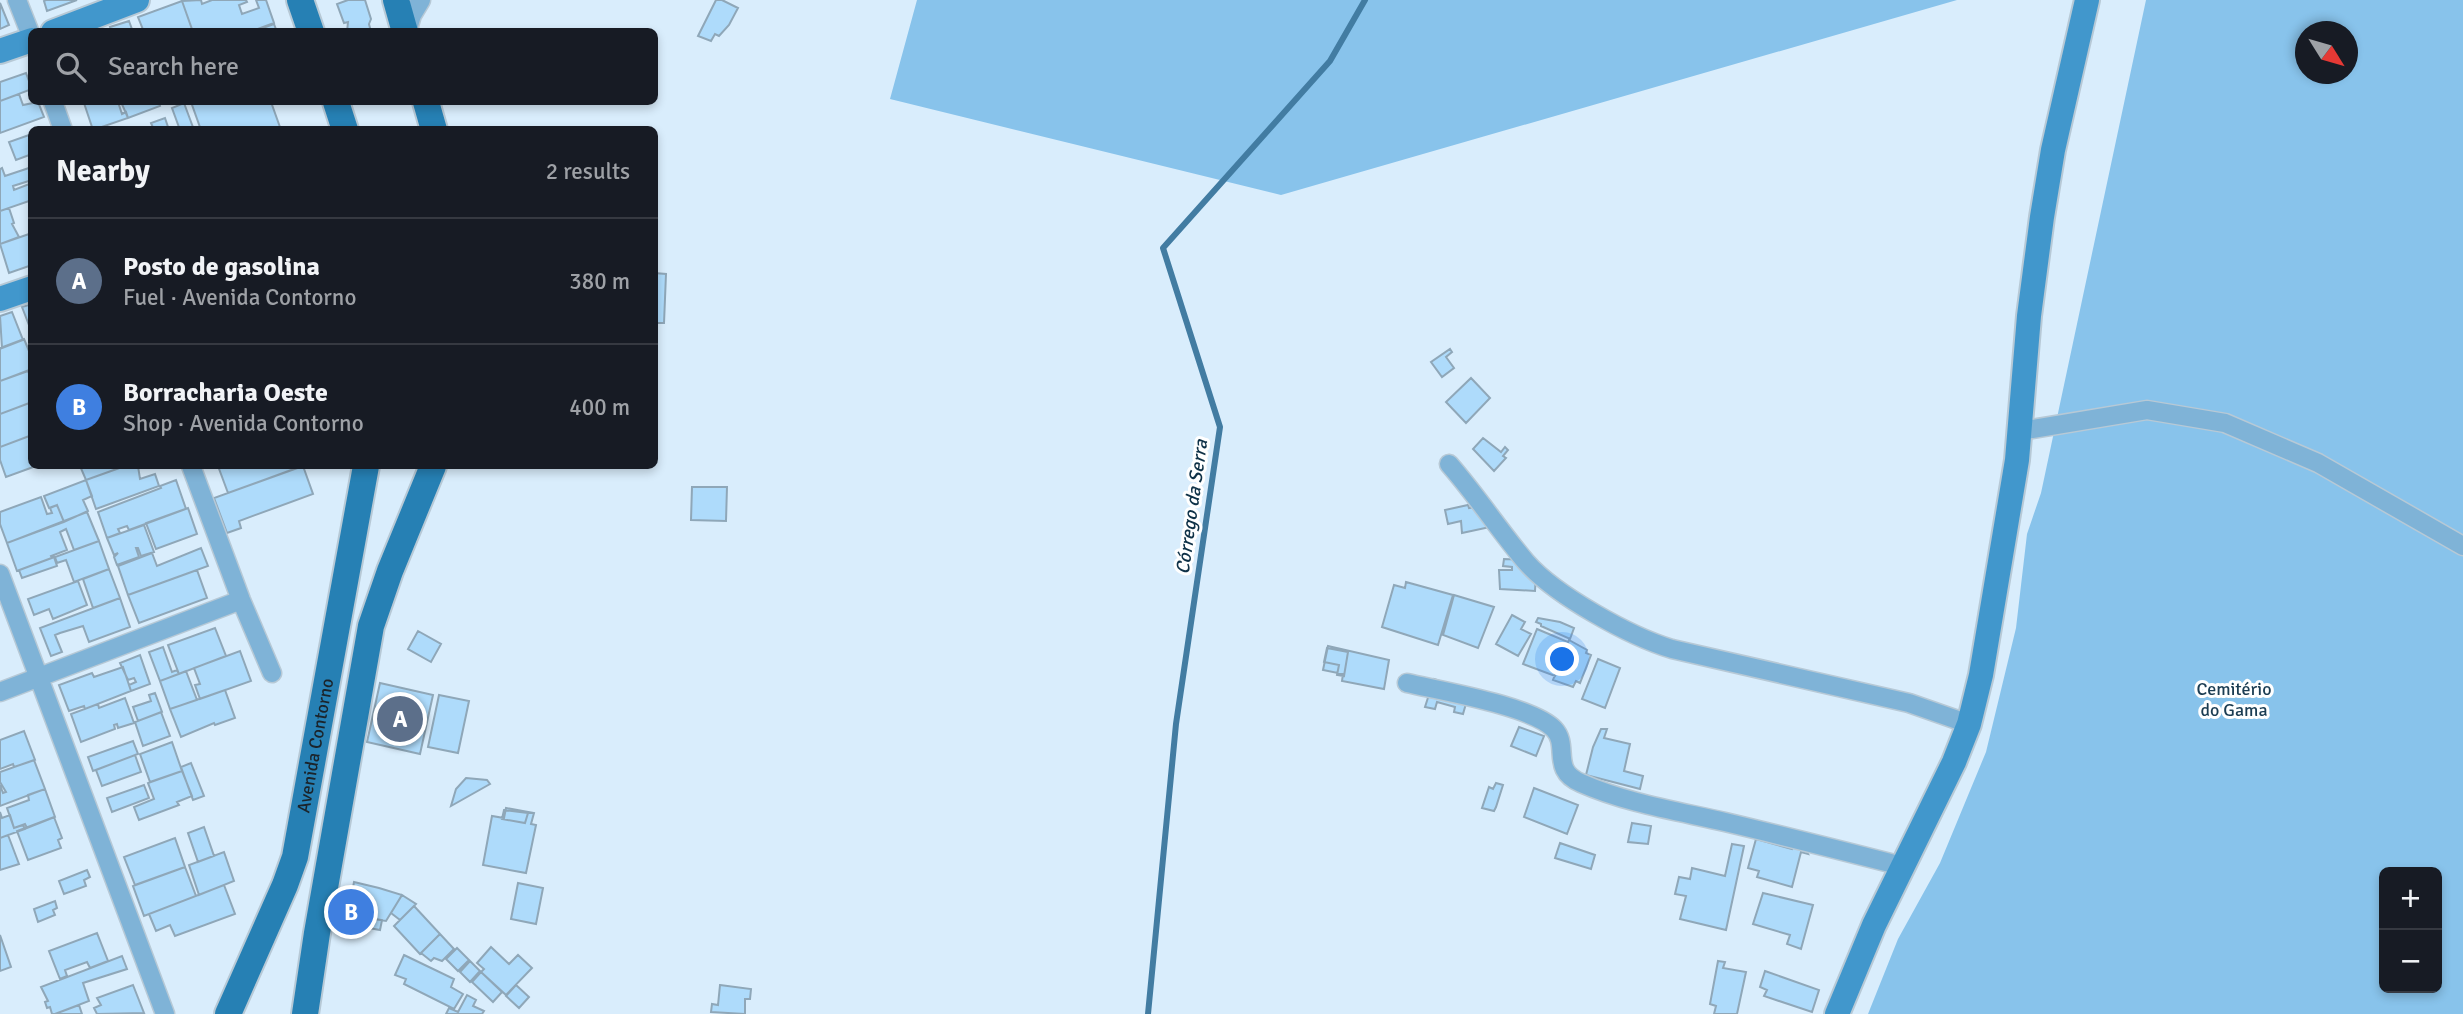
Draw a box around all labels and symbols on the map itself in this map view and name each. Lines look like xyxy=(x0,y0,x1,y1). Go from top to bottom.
north arrow xyxy=(2295,21,2358,84)
water label: Córrego da Serra xyxy=(1171,437,1214,576)
your location xyxy=(1545,642,1579,676)
street label: Avenida Contorno xyxy=(292,677,338,815)
park label: Cemitério do Gama xyxy=(2196,678,2272,721)
pin: A xyxy=(377,693,423,745)
pin: B xyxy=(328,886,374,938)

